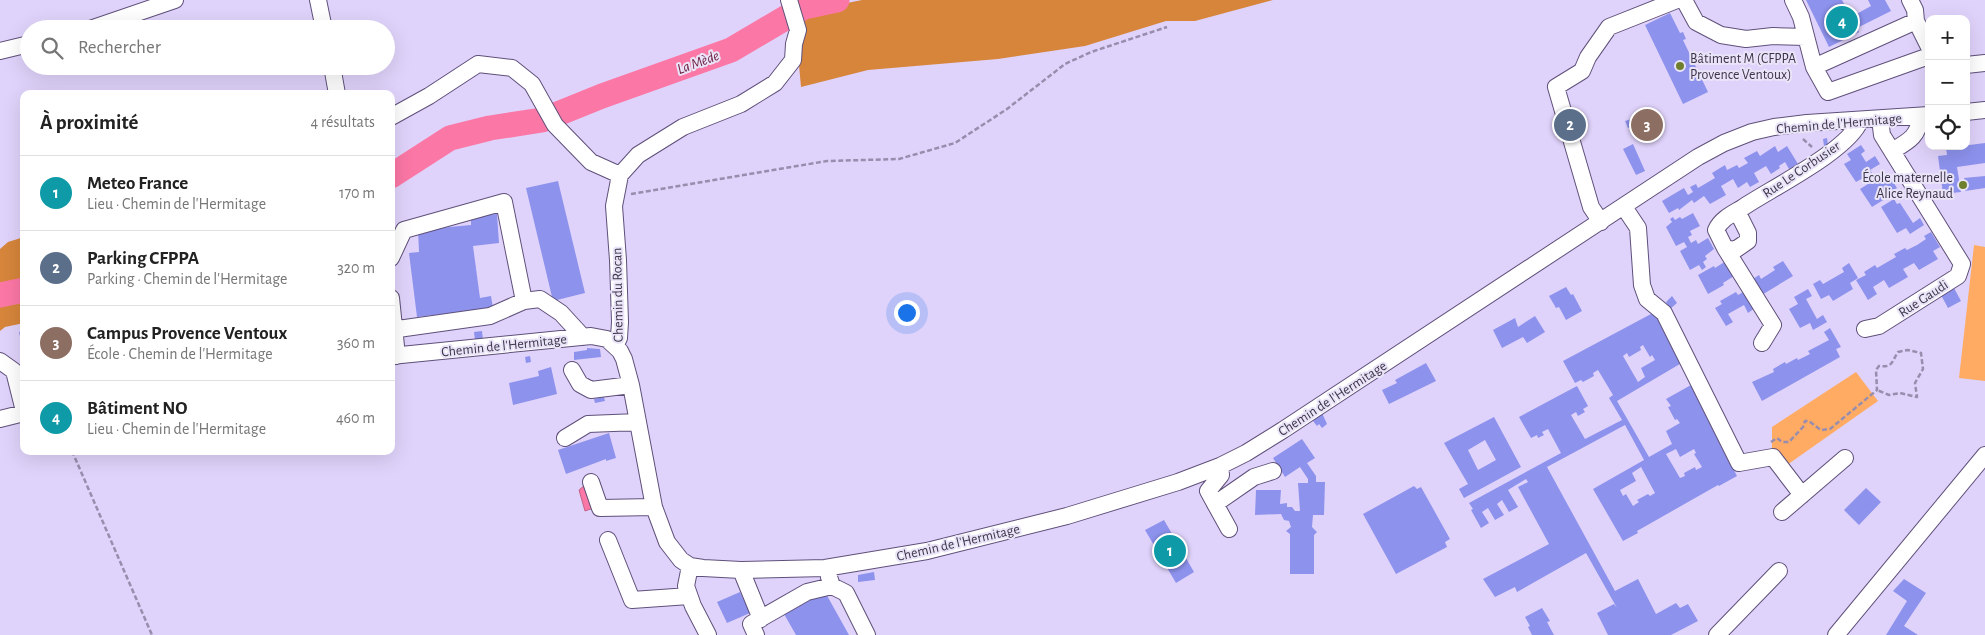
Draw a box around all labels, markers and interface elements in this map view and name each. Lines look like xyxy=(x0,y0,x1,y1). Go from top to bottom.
pin: 4 xyxy=(1826,3,1858,41)
map controls xyxy=(1925,15,1970,150)
button: + xyxy=(1925,15,1970,60)
search box xyxy=(20,20,395,75)
icon: search xyxy=(38,34,66,62)
text: Rechercher xyxy=(78,38,161,57)
water label: La Mède xyxy=(675,48,722,77)
place label: Bâtiment M (CFPPA Provence Ventoux) xyxy=(1690,52,1796,82)
marker: Bâtiment M (CFPPA Provence Ventoux) xyxy=(1674,60,1686,72)
button: − xyxy=(1925,60,1970,105)
button: locate xyxy=(1925,105,1970,150)
pin: 2 xyxy=(1554,106,1586,144)
pin: 3 xyxy=(1631,106,1663,144)
text: À proximité xyxy=(40,112,138,133)
street label: Chemin de l'Hermitage xyxy=(1776,112,1902,136)
text: 4 résultats xyxy=(311,114,375,130)
street label: Rue Le Corbusier xyxy=(1760,139,1843,201)
place label: École maternelle Alice Reynaud xyxy=(1862,168,1953,201)
text: Meteo France xyxy=(87,174,188,193)
marker: École maternelle Alice Reynaud xyxy=(1957,179,1969,191)
text: 1 xyxy=(53,185,59,201)
text: 170 m xyxy=(339,185,375,201)
text: Lieu · Chemin de l'Hermitage xyxy=(87,196,266,212)
street label: Chemin du Rocan xyxy=(610,247,626,342)
text: Parking CFPPA xyxy=(87,249,199,268)
text: 2 xyxy=(52,260,60,276)
text: 320 m xyxy=(337,260,375,276)
text: Parking · Chemin de l'Hermitage xyxy=(87,271,287,287)
street label: Rue Gaudi xyxy=(1896,278,1951,320)
your location xyxy=(894,300,920,326)
text: Campus Provence Ventoux xyxy=(87,324,287,343)
street label: Chemin de l'Hermitage xyxy=(441,332,567,360)
text: 3 xyxy=(53,335,59,351)
text: 360 m xyxy=(337,335,375,351)
text: École · Chemin de l'Hermitage xyxy=(87,346,273,362)
street label: Chemin de l'Hermitage xyxy=(1276,359,1389,439)
text: Bâtiment NO xyxy=(87,399,187,418)
text: 4 xyxy=(52,410,60,426)
text: 460 m xyxy=(336,410,375,426)
text: Lieu · Chemin de l'Hermitage xyxy=(87,421,266,437)
street label: Chemin de l'Hermitage xyxy=(895,522,1021,564)
pin: 1 xyxy=(1154,532,1186,570)

